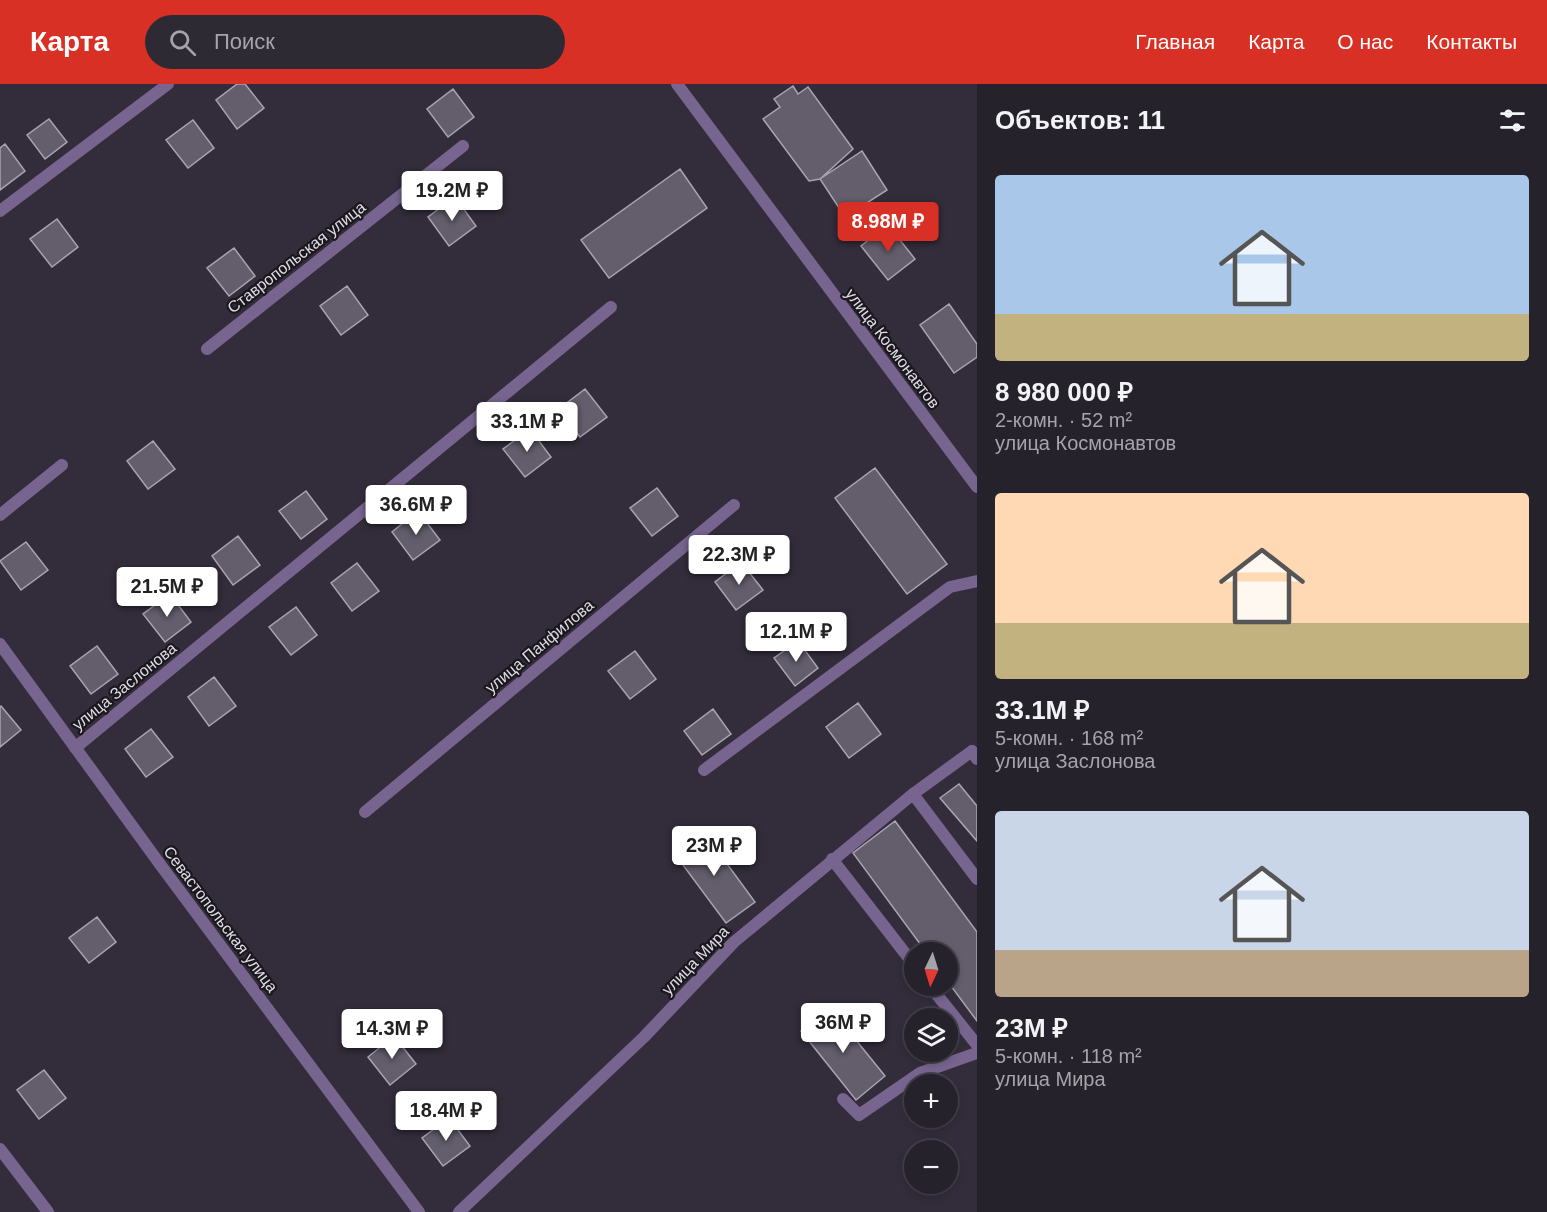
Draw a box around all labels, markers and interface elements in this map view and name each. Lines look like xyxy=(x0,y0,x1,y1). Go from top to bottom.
search box xyxy=(145,15,565,69)
text: Карта xyxy=(30,26,109,57)
icon: search xyxy=(166,26,199,59)
text: Поиск xyxy=(214,29,275,54)
text: Главная xyxy=(1135,30,1215,53)
text: Карта xyxy=(1248,30,1304,53)
text: О нас xyxy=(1337,30,1393,53)
text: Контакты xyxy=(1426,30,1517,53)
icon: filters xyxy=(1496,104,1529,137)
text: Объектов: 11 xyxy=(995,105,1165,135)
pin: 19.2M ₽ xyxy=(397,171,507,222)
text: 19.2M ₽ xyxy=(416,179,488,201)
street label: Ставропольская улица xyxy=(224,198,369,316)
pin: 8.98M ₽ xyxy=(833,202,943,253)
text: 8.98M ₽ xyxy=(852,210,924,232)
icon: home xyxy=(1208,214,1316,322)
street label: улица Космонавтов xyxy=(842,285,943,411)
text: 8 980 000 ₽ xyxy=(995,377,1133,407)
pin: 33.1M ₽ xyxy=(472,402,582,453)
text: 2-комн. · 52 m² xyxy=(995,409,1132,431)
text: 33.1M ₽ xyxy=(491,410,563,432)
text: улица Космонавтов xyxy=(995,432,1176,454)
pin: 36.6M ₽ xyxy=(361,485,471,536)
text: 36.6M ₽ xyxy=(380,493,452,515)
icon: home xyxy=(1208,532,1316,640)
pin: 22.3M ₽ xyxy=(684,535,794,586)
text: 22.3M ₽ xyxy=(703,543,775,565)
pin: 21.5M ₽ xyxy=(112,567,222,618)
text: 21.5M ₽ xyxy=(131,575,203,597)
street label: улица Панфилова xyxy=(482,596,597,696)
pin: 12.1M ₽ xyxy=(741,612,851,663)
text: 12.1M ₽ xyxy=(760,620,832,642)
street label: улица Заслонова xyxy=(69,639,180,733)
text: 33.1M ₽ xyxy=(995,695,1090,725)
text: 5-комн. · 168 m² xyxy=(995,727,1143,749)
text: улица Заслонова xyxy=(995,750,1155,772)
pin: 23M ₽ xyxy=(672,826,756,877)
text: 23M ₽ xyxy=(686,834,742,856)
street label: Севастопольская улица xyxy=(160,843,281,996)
icon: home xyxy=(1208,850,1316,958)
street label: улица Мира xyxy=(659,923,732,998)
north arrow xyxy=(904,942,958,996)
map controls xyxy=(904,942,958,1194)
pin: 36M ₽ xyxy=(801,1003,885,1054)
button: layers xyxy=(904,1008,958,1062)
pin: 14.3M ₽ xyxy=(337,1009,447,1060)
text: 36M ₽ xyxy=(815,1011,871,1033)
text: 23M ₽ xyxy=(995,1013,1068,1043)
text: 14.3M ₽ xyxy=(356,1017,428,1039)
text: 5-комн. · 118 m² xyxy=(995,1045,1142,1067)
text: улица Мира xyxy=(995,1068,1106,1090)
button: + xyxy=(904,1074,958,1128)
pin: 18.4M ₽ xyxy=(391,1091,501,1142)
text: 18.4M ₽ xyxy=(410,1099,482,1121)
button: − xyxy=(904,1140,958,1194)

